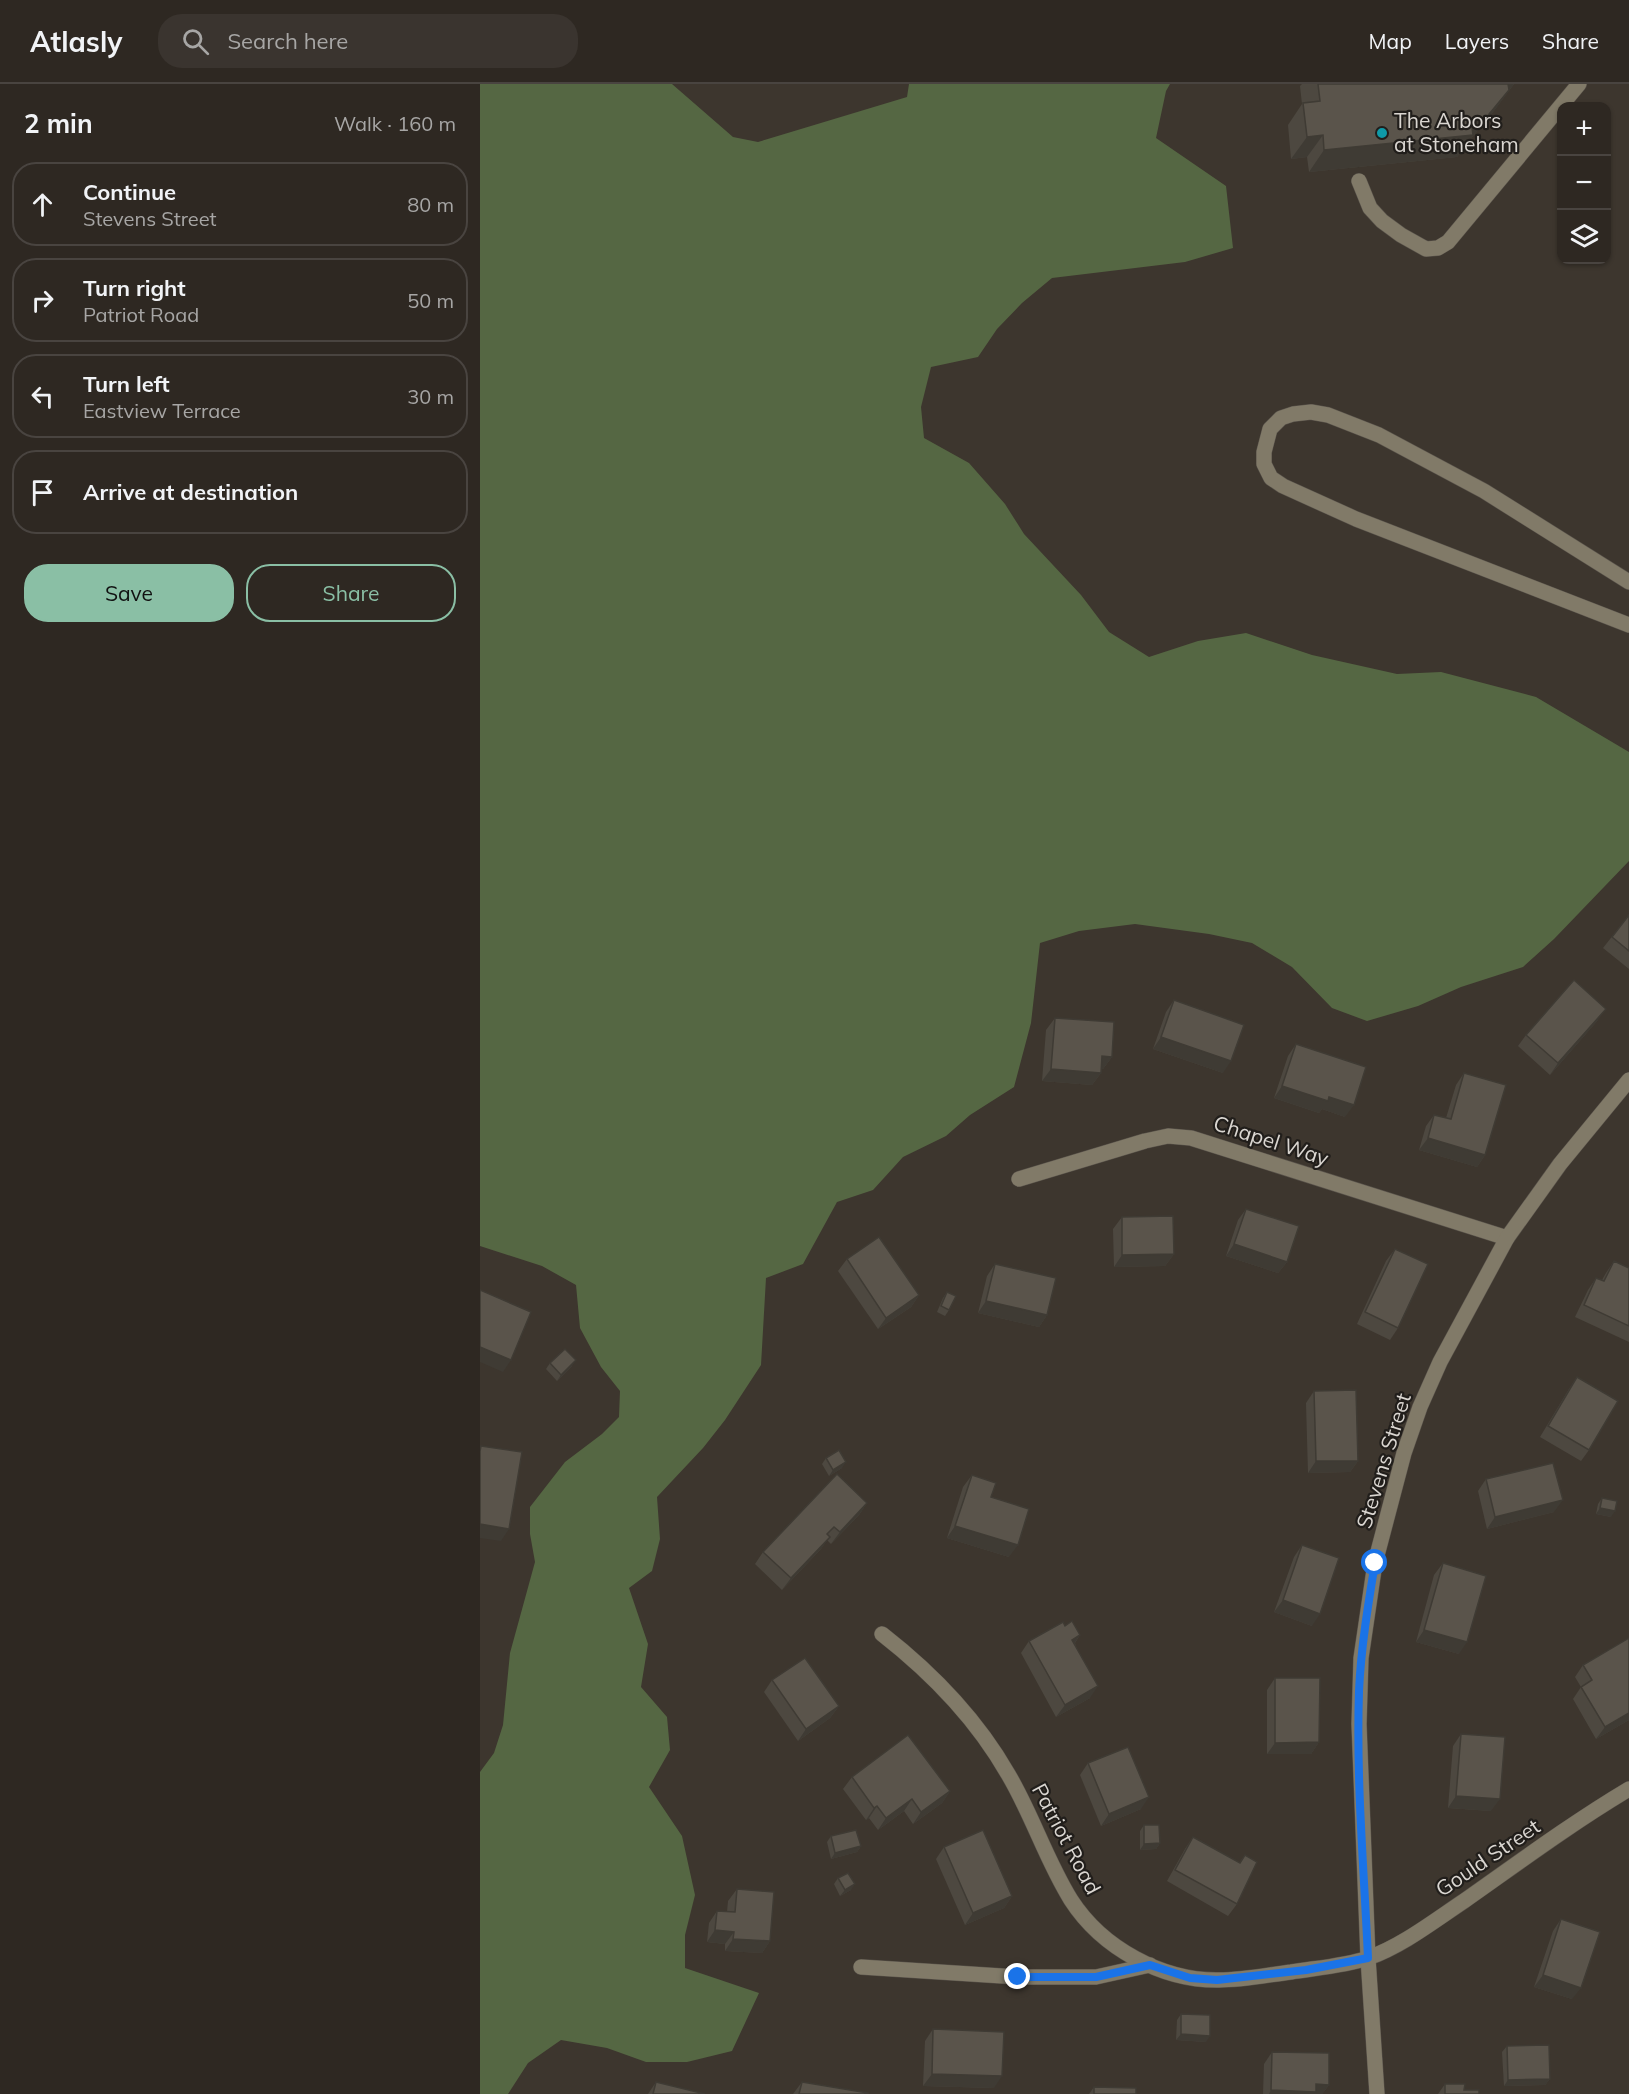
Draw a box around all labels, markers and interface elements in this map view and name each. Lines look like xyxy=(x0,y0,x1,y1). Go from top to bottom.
search box xyxy=(158,14,578,68)
text: Atlasly xyxy=(30,24,122,59)
icon: search xyxy=(179,25,212,58)
text: Search here xyxy=(227,27,348,55)
text: Map xyxy=(1369,28,1412,54)
text: Layers xyxy=(1445,28,1509,54)
text: Share xyxy=(1542,28,1599,54)
map controls xyxy=(1557,102,1611,264)
button: + xyxy=(1557,102,1611,156)
text: 2 min xyxy=(24,107,93,140)
place label: The Arbors at Stoneham xyxy=(1394,107,1519,157)
text: Walk · 160 m xyxy=(334,111,456,136)
marker: The Arbors at Stoneham xyxy=(1375,126,1389,140)
button: − xyxy=(1557,156,1611,210)
text: Continue xyxy=(83,178,176,206)
icon: ahead xyxy=(26,188,59,221)
text: 80 m xyxy=(407,192,454,217)
text: Stevens Street xyxy=(83,206,217,231)
button: layers xyxy=(1557,210,1611,264)
text: Turn right xyxy=(83,274,186,302)
icon: right xyxy=(26,284,59,317)
text: 50 m xyxy=(407,288,454,313)
text: Patriot Road xyxy=(83,302,199,327)
text: Turn left xyxy=(83,370,170,398)
icon: left xyxy=(26,380,59,413)
text: 30 m xyxy=(407,384,454,409)
text: Eastview Terrace xyxy=(83,398,241,423)
icon: arrive xyxy=(26,476,59,509)
text: Arrive at destination xyxy=(83,478,298,506)
button: Save xyxy=(24,564,234,622)
button: Share xyxy=(246,564,456,622)
street label: Chapel Way xyxy=(1210,1109,1332,1171)
street label: Stevens Street xyxy=(1350,1390,1416,1532)
route start xyxy=(1361,1549,1387,1575)
street label: Patriot Road xyxy=(1027,1779,1107,1898)
street label: Gould Street xyxy=(1430,1813,1545,1902)
route end xyxy=(1004,1963,1030,1989)

